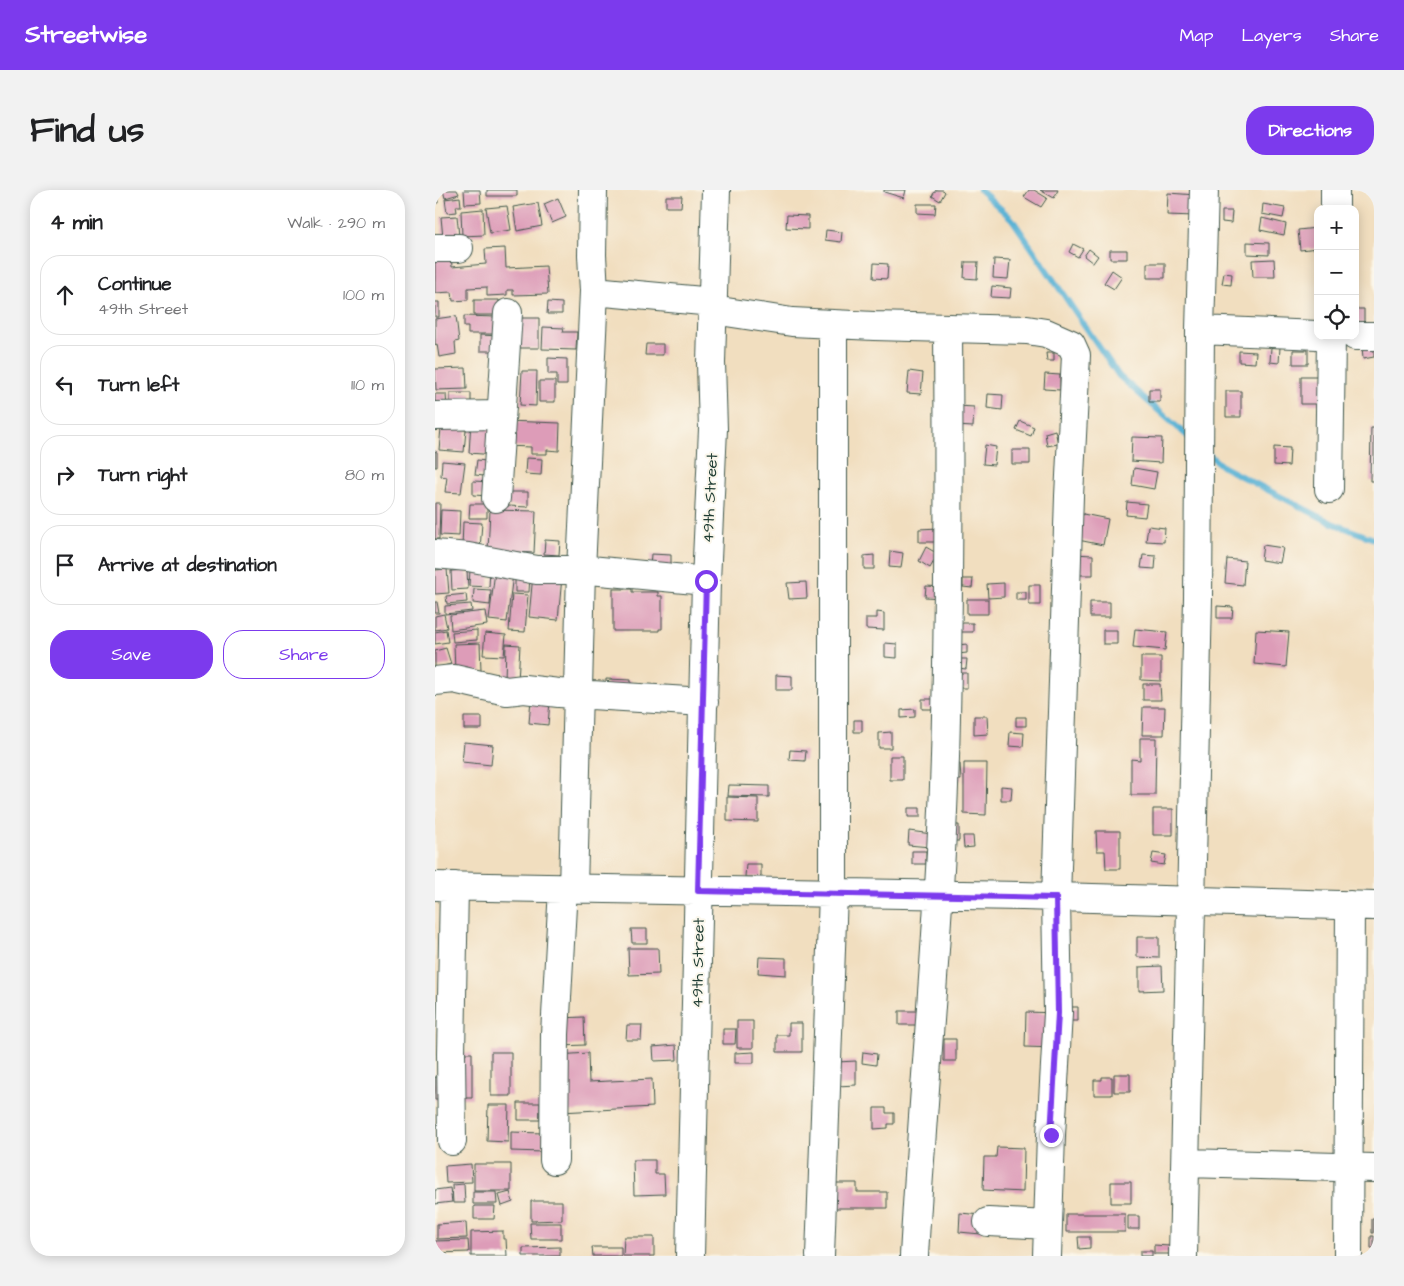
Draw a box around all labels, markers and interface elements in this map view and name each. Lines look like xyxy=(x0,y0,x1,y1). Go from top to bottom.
text: Streetwise xyxy=(25,18,147,52)
text: Map xyxy=(1179,23,1213,48)
text: Layers xyxy=(1241,23,1302,48)
text: Share xyxy=(1330,23,1379,48)
text: Find us xyxy=(30,106,144,155)
button: Directions xyxy=(1246,106,1374,155)
map controls xyxy=(1314,205,1359,340)
button: + xyxy=(1314,205,1359,250)
text: 4 min xyxy=(50,208,103,237)
text: Walk · 290 m xyxy=(287,212,385,234)
button: − xyxy=(1314,250,1359,295)
text: Continue xyxy=(98,271,172,298)
icon: ahead xyxy=(51,281,79,309)
text: 100 m xyxy=(343,284,384,306)
button: locate xyxy=(1314,295,1359,340)
text: 49th Street xyxy=(98,298,188,320)
icon: left xyxy=(51,371,79,399)
text: Turn left xyxy=(98,372,179,399)
text: 110 m xyxy=(351,374,384,396)
street label: 49th Street xyxy=(697,452,723,544)
icon: right xyxy=(51,461,79,489)
text: Turn right xyxy=(98,462,187,489)
text: 80 m xyxy=(345,464,384,486)
icon: arrive xyxy=(51,551,79,579)
text: Arrive at destination xyxy=(98,552,277,579)
route start xyxy=(695,570,718,593)
button: Save xyxy=(50,630,213,679)
button: Share xyxy=(223,630,385,679)
street label: 49th Street xyxy=(686,917,710,1008)
route end xyxy=(1040,1124,1063,1147)

